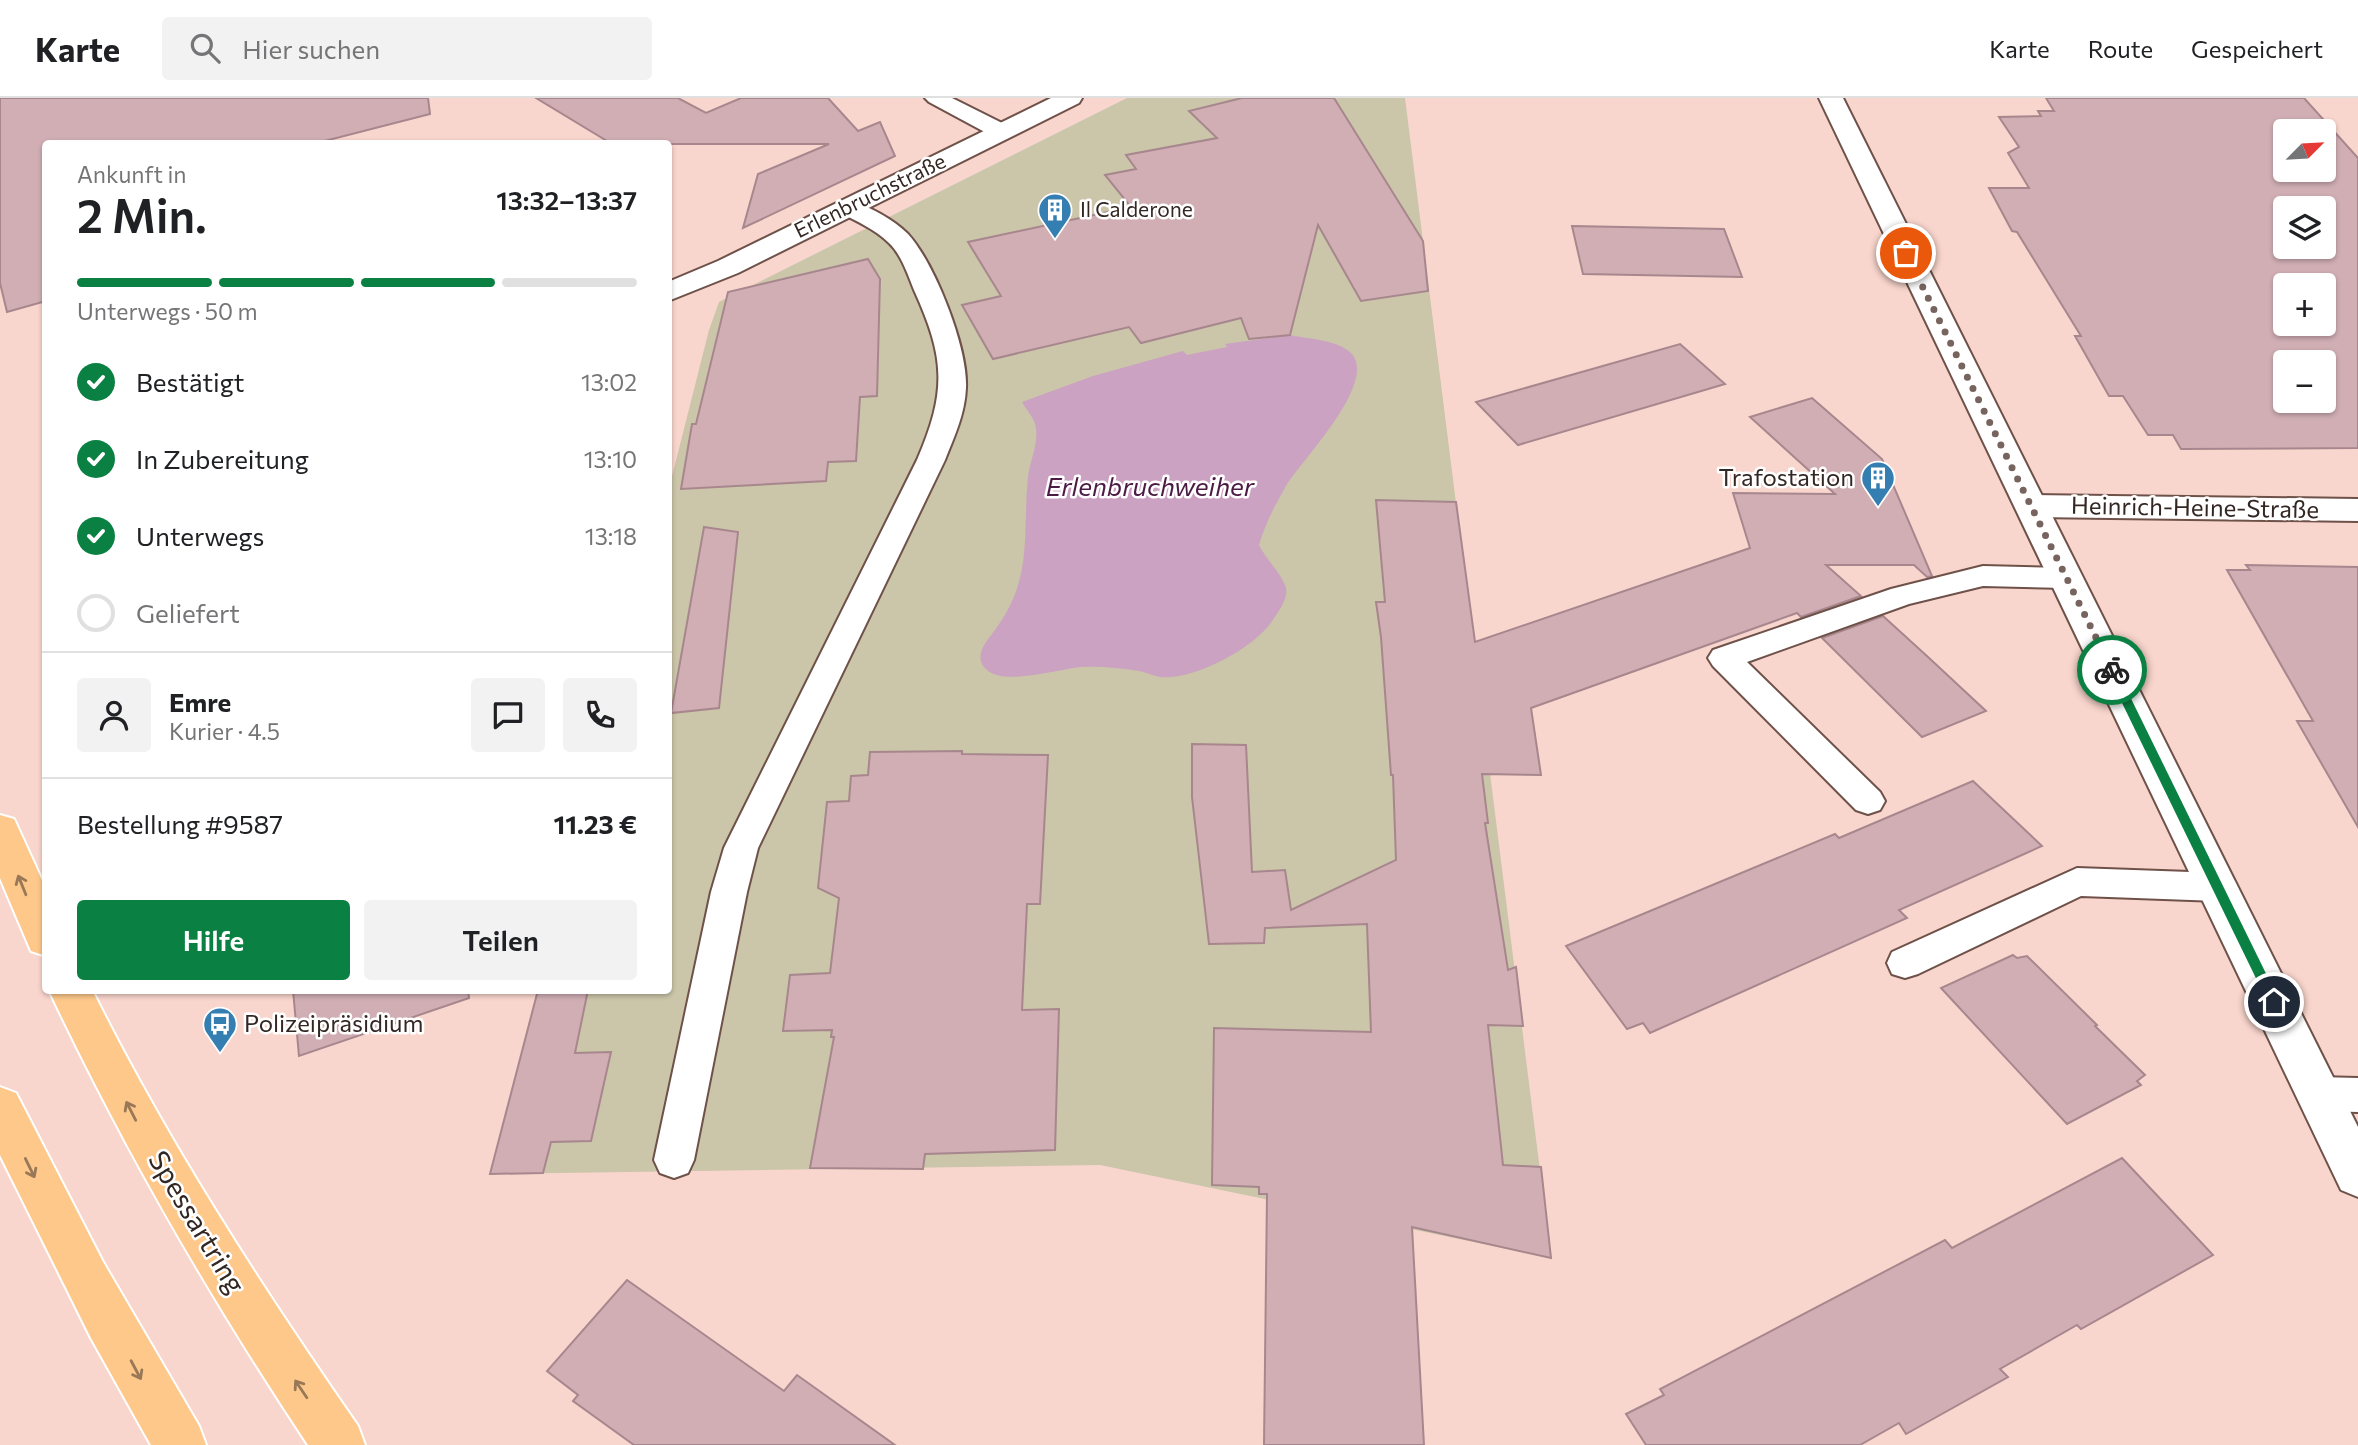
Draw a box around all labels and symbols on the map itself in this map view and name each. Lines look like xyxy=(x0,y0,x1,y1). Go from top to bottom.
north arrow xyxy=(2273,119,2336,182)
street label: Erlenbruchstraße xyxy=(790,147,949,242)
building icon: Il Calderone xyxy=(1036,191,1074,240)
place label: Il Calderone xyxy=(1080,196,1193,221)
pin xyxy=(1876,223,1936,283)
building icon: Trafostation xyxy=(1859,459,1897,508)
place label: Trafostation xyxy=(1718,462,1854,491)
water label: Erlenbruchweiher xyxy=(1046,470,1256,501)
street label: Heinrich-Heine-Straße xyxy=(2071,490,2319,523)
courier xyxy=(2077,635,2147,705)
one-way arrow xyxy=(14,874,27,896)
pin xyxy=(2244,972,2304,1032)
bus stop icon: Polizeipräsidium xyxy=(201,1005,239,1054)
place label: Polizeipräsidium xyxy=(244,1008,423,1037)
one-way arrow xyxy=(124,1101,138,1122)
street label: Spessartring xyxy=(142,1144,254,1299)
one-way arrow xyxy=(24,1157,37,1178)
one-way arrow xyxy=(129,1359,143,1379)
one-way arrow xyxy=(294,1380,308,1399)

